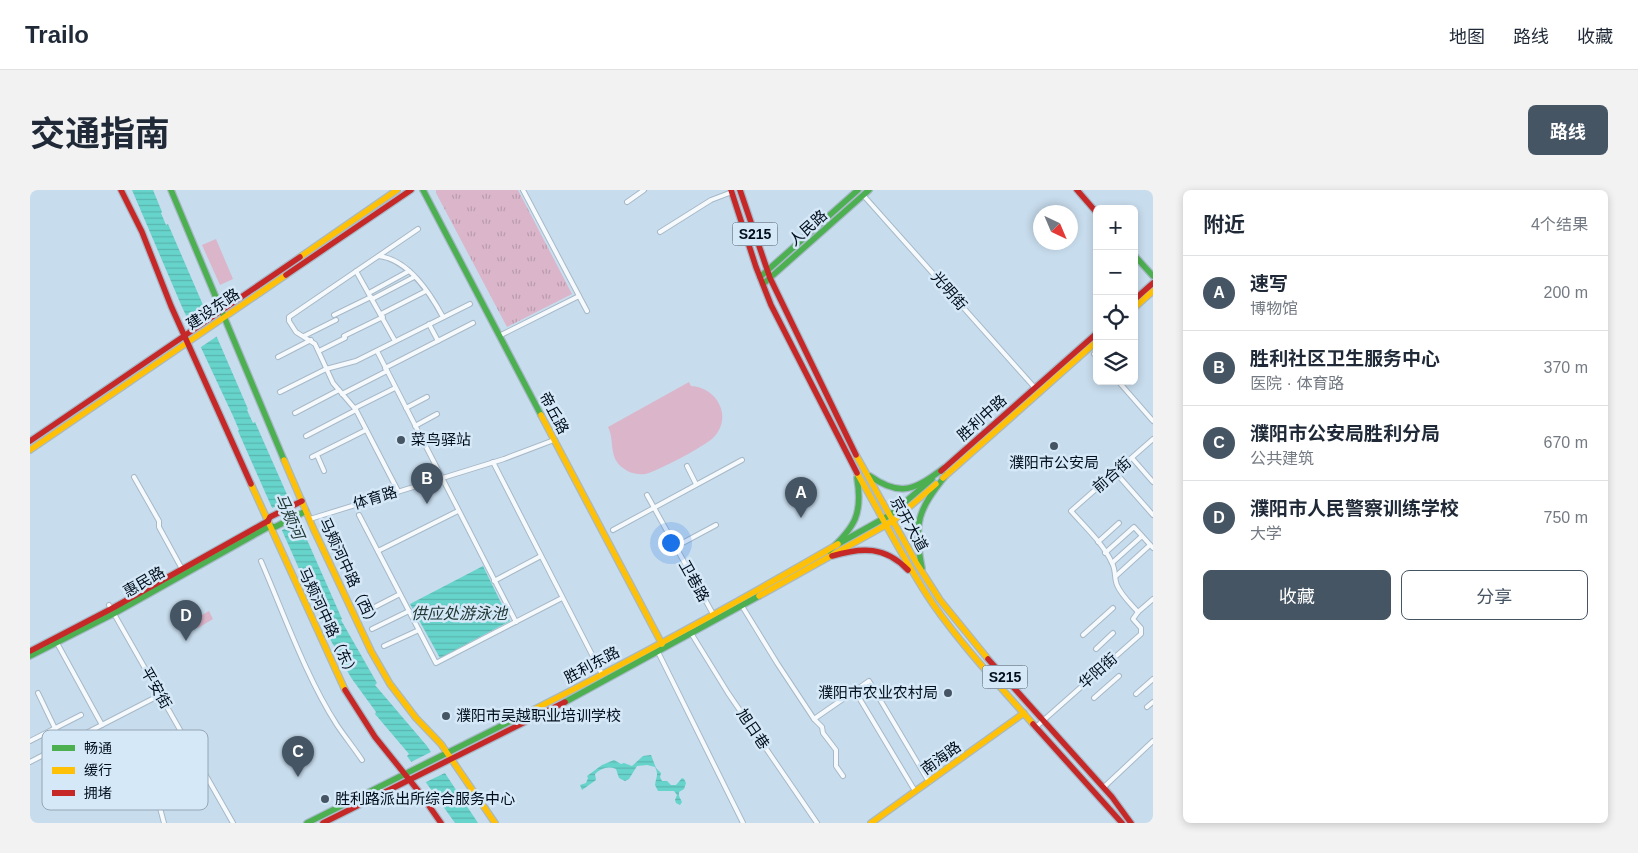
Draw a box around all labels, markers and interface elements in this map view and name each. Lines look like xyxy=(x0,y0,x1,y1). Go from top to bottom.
text: Trailo xyxy=(25,21,89,48)
text: 地图 xyxy=(1449,27,1485,47)
text: 路线 xyxy=(1513,27,1549,47)
text: 收藏 xyxy=(1577,27,1613,47)
button: 路线 xyxy=(1528,105,1608,155)
text: 交通指南 xyxy=(30,114,170,153)
north arrow xyxy=(1033,205,1078,250)
map controls xyxy=(1093,205,1138,385)
button: + xyxy=(1093,205,1138,250)
street label: 人民路 xyxy=(785,206,830,249)
text: 附近 xyxy=(1203,213,1245,236)
text: 4个结果 xyxy=(1531,216,1588,233)
road number: S215 xyxy=(732,223,778,246)
button: − xyxy=(1093,250,1138,295)
street label: 光明街 xyxy=(928,268,971,313)
text: 速写 xyxy=(1250,273,1288,294)
text: A xyxy=(1213,284,1225,301)
text: 200 m xyxy=(1544,284,1588,301)
street label: 建设东路 xyxy=(183,285,242,332)
button: locate xyxy=(1093,295,1138,340)
text: 博物馆 xyxy=(1250,300,1298,317)
button: layers xyxy=(1093,340,1138,385)
text: 胜利社区卫生服务中心 xyxy=(1250,348,1440,369)
text: B xyxy=(1213,359,1225,376)
text: 370 m xyxy=(1544,359,1588,376)
text: 医院 · 体育路 xyxy=(1250,375,1344,392)
street label: 帝丘路 xyxy=(536,389,573,437)
street label: 胜利中路 xyxy=(954,391,1010,444)
text: 濮阳市公安局胜利分局 xyxy=(1250,423,1440,444)
place label: 菜鸟驿站 xyxy=(411,431,471,448)
marker: 菜鸟驿站 xyxy=(395,434,407,446)
text: C xyxy=(1213,434,1225,451)
text: 670 m xyxy=(1544,434,1588,451)
marker: 濮阳市公安局 xyxy=(1048,440,1060,452)
text: 公共建筑 xyxy=(1250,450,1314,467)
street label: 前合街 xyxy=(1089,453,1134,496)
place label: 濮阳市公安局 xyxy=(1009,454,1099,471)
pin: B xyxy=(411,463,443,504)
pin: A xyxy=(785,477,817,518)
street label: 体育路 xyxy=(351,483,399,512)
water label: 马颊河 xyxy=(272,491,308,544)
street label: 京开大道 xyxy=(887,493,931,554)
text: 濮阳市人民警察训练学校 xyxy=(1250,498,1459,519)
text: D xyxy=(1213,509,1225,526)
text: 750 m xyxy=(1544,509,1588,526)
street label: 马颊河中路（西） xyxy=(316,515,383,631)
text: 大学 xyxy=(1250,525,1282,542)
your location xyxy=(658,530,684,556)
street label: 卫巷路 xyxy=(676,557,713,605)
street label: 惠民路 xyxy=(120,563,167,600)
street label: 马颊河中路（东） xyxy=(295,565,362,681)
button: 收藏 xyxy=(1203,570,1391,620)
button: 分享 xyxy=(1401,570,1588,620)
pin: D xyxy=(170,600,202,641)
water label: 供应处游泳池 xyxy=(411,605,509,622)
street label: 胜利东路 xyxy=(561,643,622,686)
street label: 华阳街 xyxy=(1075,649,1120,692)
street label: 平安街 xyxy=(138,664,175,711)
road number: S215 xyxy=(982,666,1028,688)
place label: 濮阳市农业农村局 xyxy=(818,684,938,701)
marker: 濮阳市农业农村局 xyxy=(942,687,954,699)
street label: 旭日巷 xyxy=(734,705,773,752)
place label: 濮阳市吴越职业培训学校 xyxy=(456,707,621,724)
marker: 濮阳市吴越职业培训学校 xyxy=(440,710,452,722)
legend xyxy=(42,730,208,810)
pin: C xyxy=(282,736,314,777)
street label: 南海路 xyxy=(918,737,964,778)
text: 畅通 xyxy=(84,740,112,756)
text: 缓行 xyxy=(84,762,112,778)
text: 拥堵 xyxy=(84,785,112,801)
place label: 胜利路派出所综合服务中心 xyxy=(335,790,515,807)
marker: 胜利路派出所综合服务中心 xyxy=(319,793,331,805)

